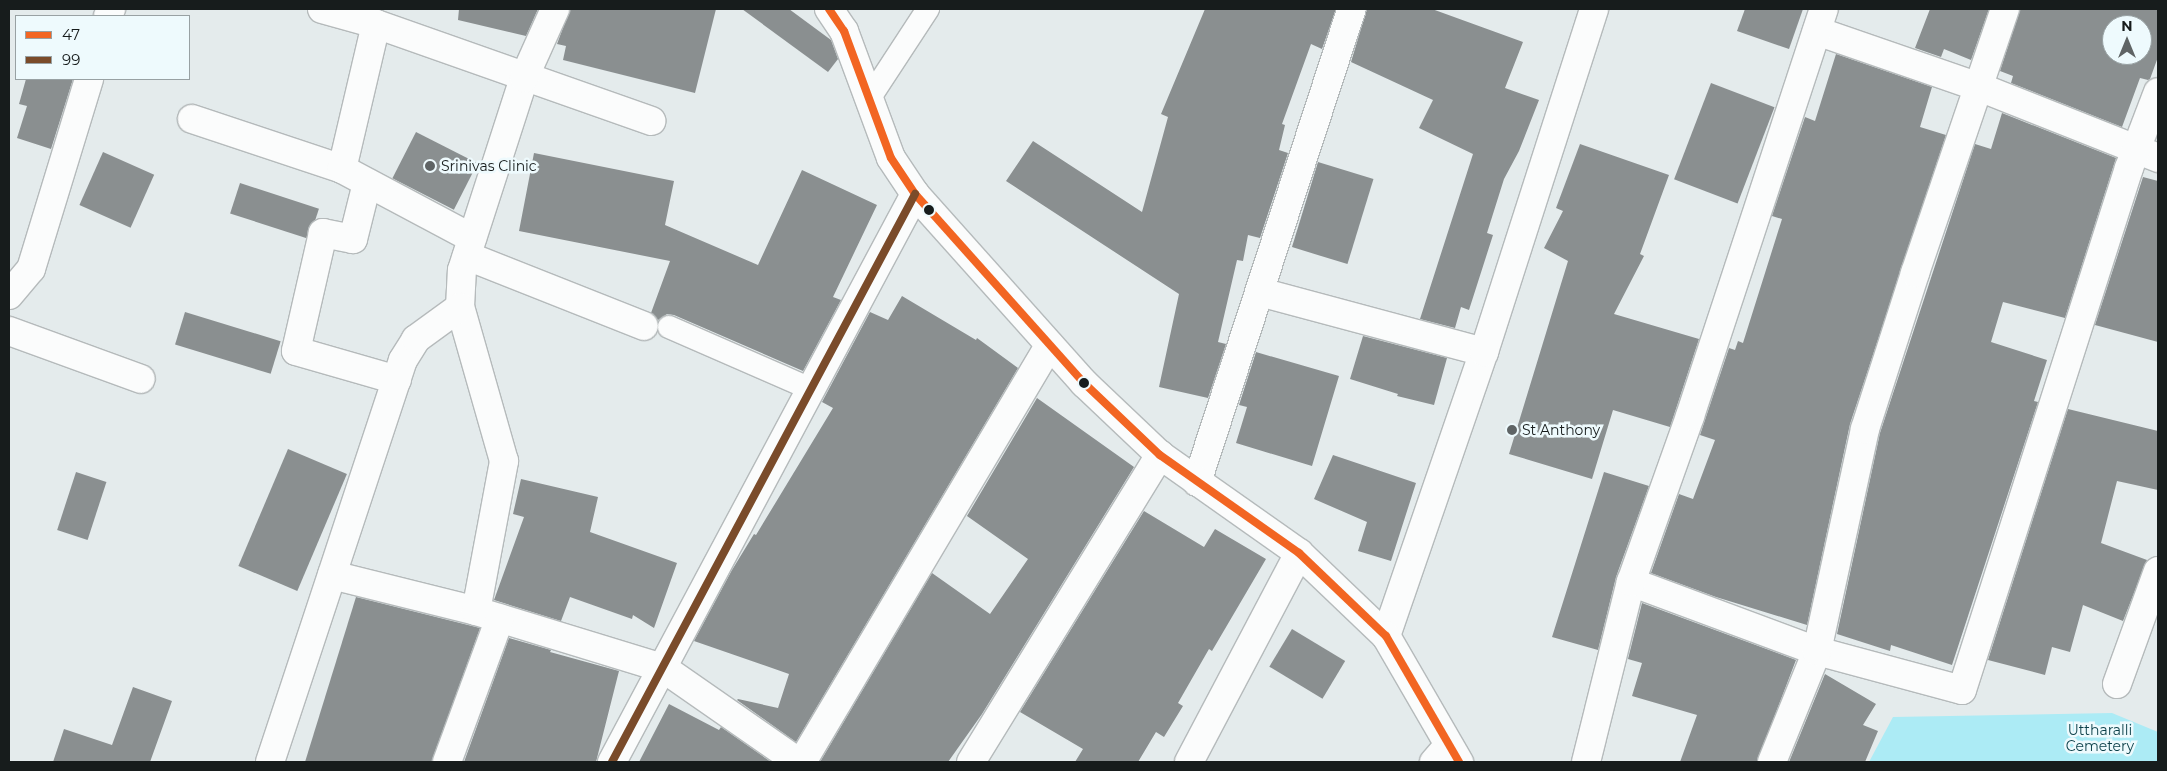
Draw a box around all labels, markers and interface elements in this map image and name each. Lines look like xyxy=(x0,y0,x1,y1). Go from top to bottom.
legend xyxy=(15,15,190,80)
north arrow xyxy=(2102,15,2152,65)
text: N xyxy=(2121,17,2133,35)
text: 47 xyxy=(62,25,80,44)
text: 99 xyxy=(62,50,80,69)
place label: Srinivas Clinic xyxy=(441,158,537,174)
marker: Srinivas Clinic xyxy=(423,159,437,173)
unlabelled marker xyxy=(924,205,934,215)
unlabelled marker xyxy=(1079,378,1089,388)
place label: St Anthony xyxy=(1522,422,1600,438)
marker: St Anthony xyxy=(1506,424,1518,436)
park label: Uttharalli Cemetery xyxy=(2066,722,2134,754)

